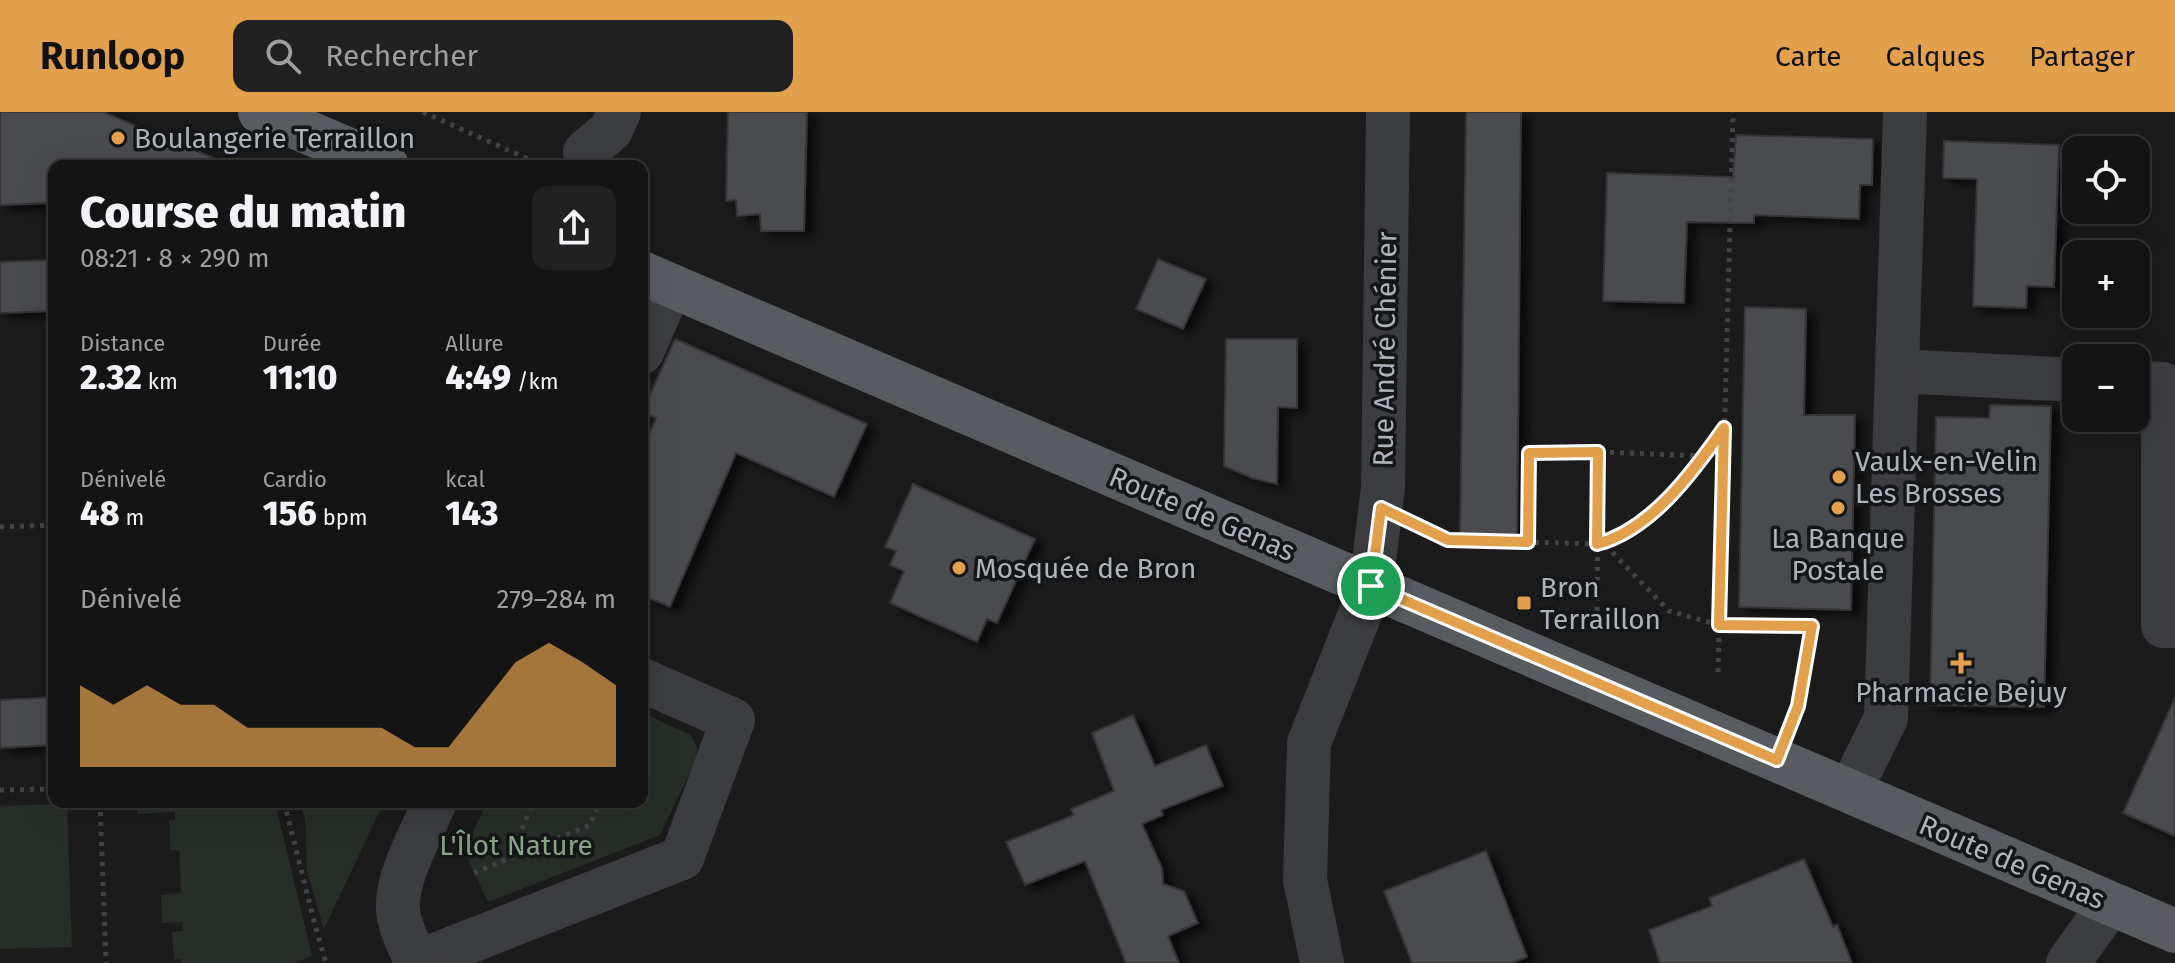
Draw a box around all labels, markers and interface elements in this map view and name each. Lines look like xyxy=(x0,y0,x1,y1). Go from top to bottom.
search box xyxy=(233,20,793,92)
text: Runloop xyxy=(40,33,185,79)
icon: search xyxy=(261,34,305,78)
text: Rechercher xyxy=(325,38,478,74)
text: Carte xyxy=(1775,40,1841,73)
text: Calques xyxy=(1885,40,1985,73)
text: Partager xyxy=(2029,40,2135,73)
place label: Boulangerie Terraillon xyxy=(134,122,415,155)
marker: Boulangerie Terraillon xyxy=(109,129,127,147)
map controls xyxy=(2062,136,2150,432)
button: locate xyxy=(2062,136,2150,224)
text: Course du matin xyxy=(80,186,406,239)
button: share xyxy=(532,186,616,270)
street label: Rue André Chénier xyxy=(1366,231,1404,467)
button: + xyxy=(2062,240,2150,328)
text: 08:21 · 8 × 290 m xyxy=(80,243,270,274)
text: Distance xyxy=(80,330,165,357)
text: Durée xyxy=(263,330,321,357)
text: Allure xyxy=(445,330,503,357)
button: − xyxy=(2062,344,2150,432)
text: 2.32 xyxy=(80,357,142,398)
text: 11:10 xyxy=(263,357,338,398)
text: 4:49 xyxy=(445,357,511,398)
text: km xyxy=(142,368,178,395)
text: /km xyxy=(511,368,559,395)
place label: Vaulx-en-Velin Les Brosses xyxy=(1855,445,2038,510)
street label: Route de Genas xyxy=(1104,460,1300,568)
text: Dénivelé xyxy=(80,466,166,493)
text: Cardio xyxy=(263,466,327,493)
text: kcal xyxy=(445,466,485,493)
marker: Vaulx-en-Velin Les Brosses xyxy=(1830,468,1848,486)
text: 48 xyxy=(80,493,120,534)
text: 156 xyxy=(263,493,317,534)
text: 143 xyxy=(445,493,498,534)
marker: La Banque Postale xyxy=(1829,499,1847,517)
text: m xyxy=(120,504,144,531)
text: bpm xyxy=(317,504,368,531)
place label: La Banque Postale xyxy=(1771,522,1905,587)
place label: Mosquée de Bron xyxy=(975,552,1196,585)
pin xyxy=(1337,552,1405,620)
marker: Mosquée de Bron xyxy=(950,559,968,577)
icon: arrive xyxy=(1349,564,1393,608)
place label: Bron Terraillon xyxy=(1540,571,1661,636)
text: Dénivelé xyxy=(80,584,182,615)
text: 279–284 m xyxy=(497,584,616,615)
marker: Bron Terraillon xyxy=(1515,594,1533,612)
marker: Pharmacie Bejuy xyxy=(1952,654,1970,672)
place label: Pharmacie Bejuy xyxy=(1855,676,2067,709)
street label: Route de Genas xyxy=(1914,808,2110,916)
park label: L'Îlot Nature xyxy=(439,829,593,862)

